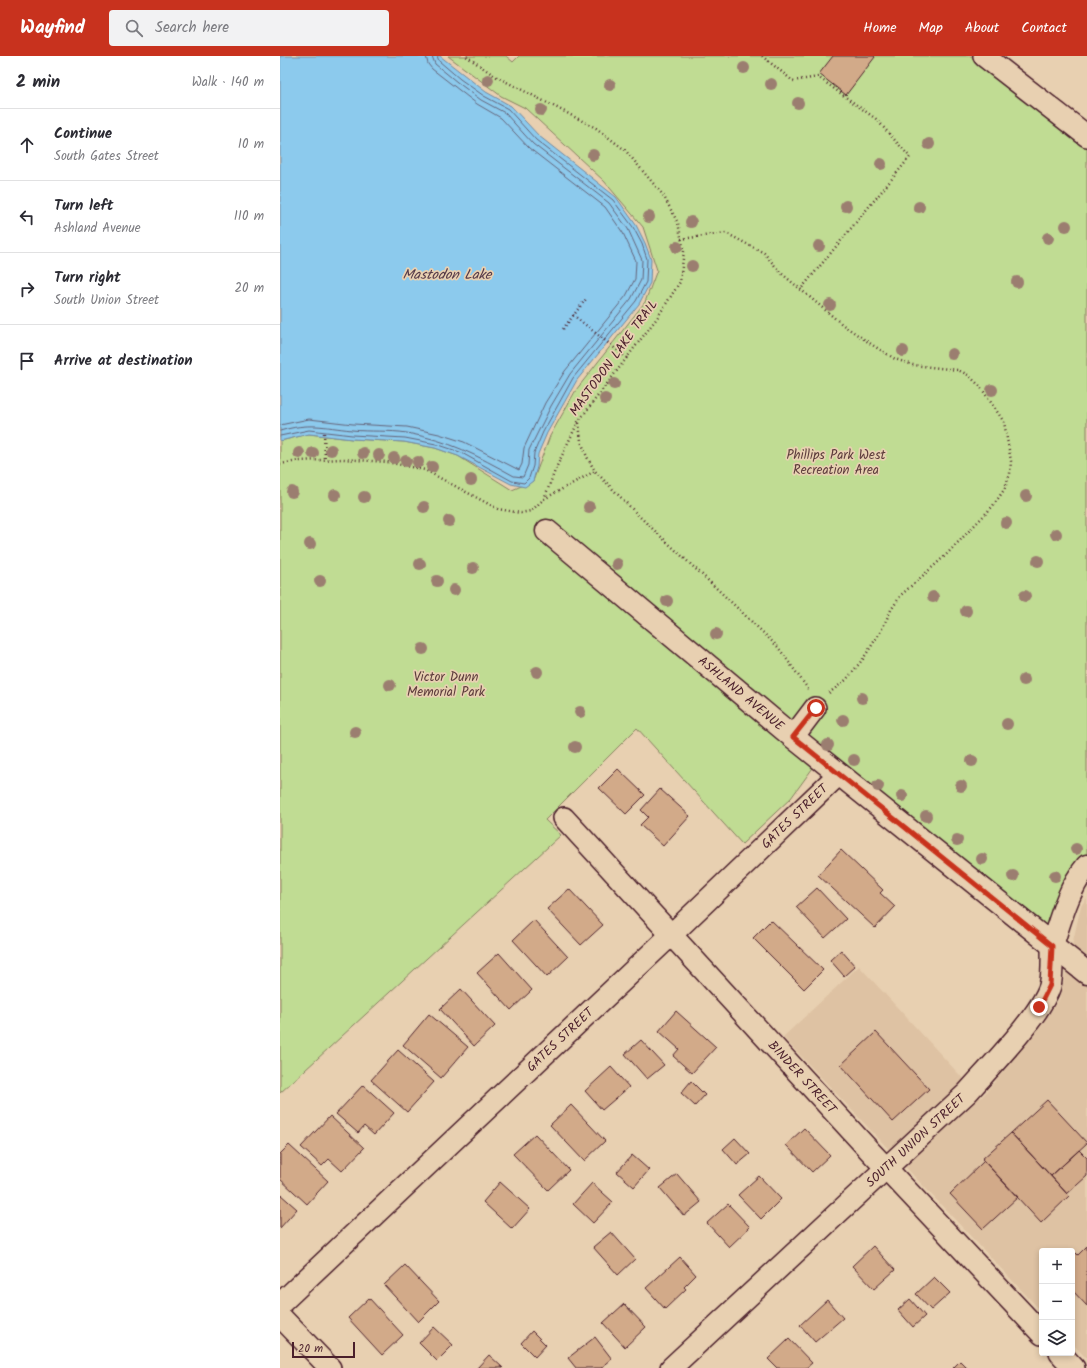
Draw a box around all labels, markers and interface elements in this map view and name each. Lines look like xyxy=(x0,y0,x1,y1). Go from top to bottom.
search box xyxy=(109,10,389,46)
text: Wayfind xyxy=(20,13,85,43)
text: Search here xyxy=(155,16,229,40)
icon: search xyxy=(123,17,145,39)
text: Home xyxy=(863,17,897,39)
text: Map xyxy=(919,17,943,39)
text: About xyxy=(965,17,999,39)
text: Contact xyxy=(1021,17,1067,39)
text: 2 min xyxy=(16,69,60,96)
text: Walk · 140 m xyxy=(192,72,264,93)
text: Continue xyxy=(54,122,112,146)
icon: ahead xyxy=(16,134,38,156)
text: 10 m xyxy=(238,134,264,155)
text: South Gates Street xyxy=(54,146,159,167)
text: Turn left xyxy=(54,194,114,218)
icon: left xyxy=(16,206,38,228)
text: 110 m xyxy=(234,206,264,227)
text: Ashland Avenue xyxy=(54,218,141,239)
water label: Mastodon Lake xyxy=(403,264,493,286)
text: Turn right xyxy=(54,266,121,290)
icon: right xyxy=(16,278,38,300)
text: 20 m xyxy=(234,278,264,299)
text: South Union Street xyxy=(54,290,159,311)
street label: MASTODON LAKE TRAIL xyxy=(565,295,663,421)
text: Arrive at destination xyxy=(54,349,193,373)
icon: arrive xyxy=(16,350,38,372)
park label: Phillips Park West Recreation Area xyxy=(787,445,886,481)
street label: ASHLAND AVENUE xyxy=(693,651,789,736)
park label: Victor Dunn Memorial Park xyxy=(407,667,486,703)
route start xyxy=(807,699,825,717)
street label: GATES STREET xyxy=(756,778,834,854)
route end xyxy=(1030,998,1048,1016)
street label: GATES STREET xyxy=(521,1002,599,1077)
street label: BINDER STREET xyxy=(763,1036,842,1120)
street label: SOUTH UNION STREET xyxy=(861,1088,971,1193)
map controls xyxy=(1039,1248,1075,1356)
button: + xyxy=(1039,1248,1075,1284)
button: − xyxy=(1039,1284,1075,1320)
button: layers xyxy=(1039,1320,1075,1356)
scale bar xyxy=(292,1340,355,1359)
text: 20 m xyxy=(298,1340,323,1358)

